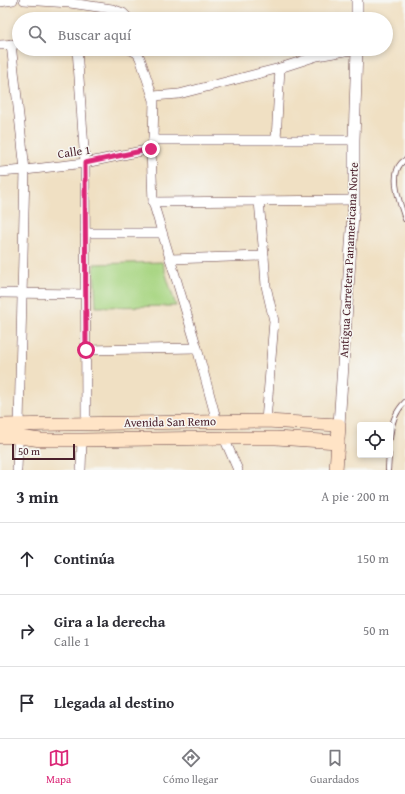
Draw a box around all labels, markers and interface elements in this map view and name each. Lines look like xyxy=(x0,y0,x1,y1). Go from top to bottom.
search box xyxy=(12,12,393,56)
icon: search xyxy=(26,23,48,45)
text: Buscar aquí xyxy=(58,24,131,45)
route end xyxy=(142,140,160,158)
street label: Calle 1 xyxy=(56,141,92,162)
street label: Antigua Carretera Panamericana Norte xyxy=(335,161,362,358)
route start xyxy=(77,341,95,359)
street label: Avenida San Remo xyxy=(124,412,216,431)
map controls xyxy=(357,422,393,458)
button: locate xyxy=(357,422,393,458)
scale bar xyxy=(12,442,75,461)
text: 50 m xyxy=(18,443,40,459)
text: 3 min xyxy=(16,484,58,509)
text: A pie · 200 m xyxy=(321,487,389,506)
icon: ahead xyxy=(16,548,38,570)
text: Continúa xyxy=(54,548,115,569)
text: 150 m xyxy=(357,549,389,568)
text: Gira a la derecha xyxy=(54,611,165,632)
icon: right xyxy=(16,620,38,642)
text: 50 m xyxy=(363,621,389,640)
text: Calle 1 xyxy=(54,632,90,651)
icon: arrive xyxy=(16,692,38,714)
text: Llegada al destino xyxy=(54,692,174,713)
tab: Mapa xyxy=(46,747,71,787)
tab: Cómo llegar xyxy=(163,747,218,787)
tab: Guardados xyxy=(310,747,359,787)

